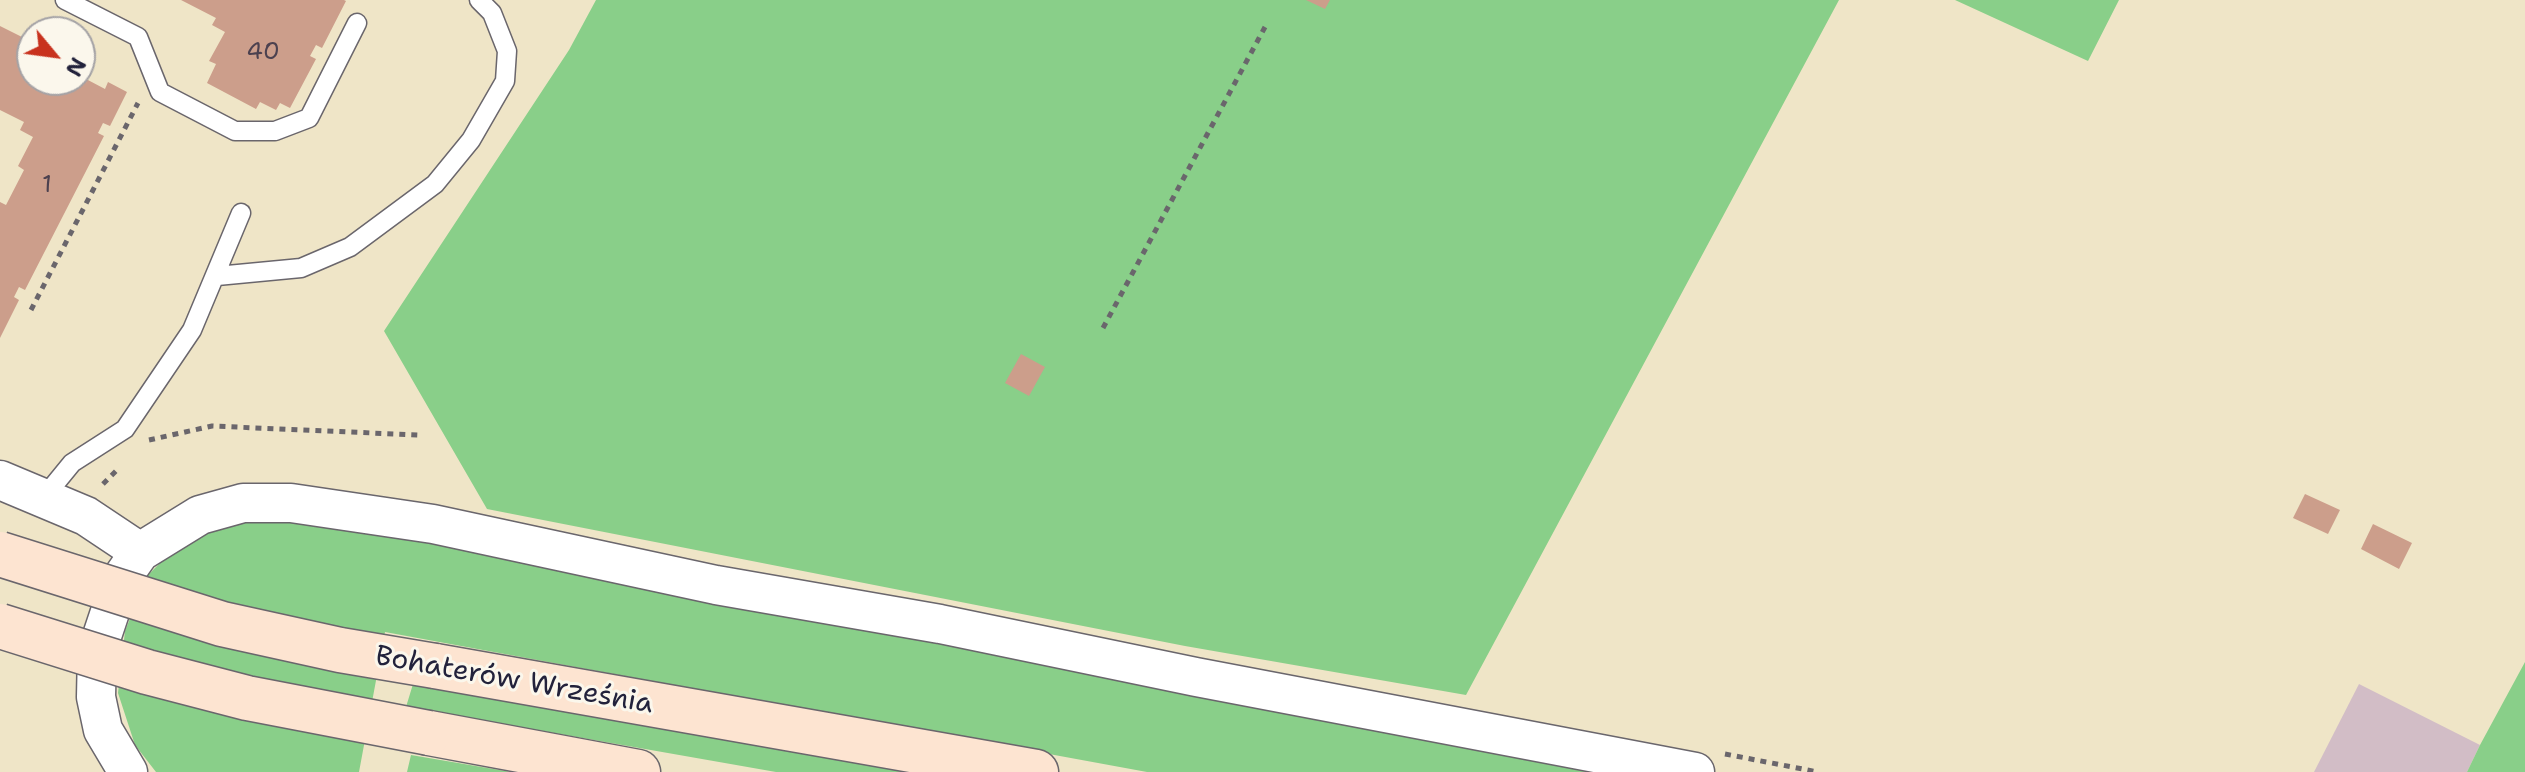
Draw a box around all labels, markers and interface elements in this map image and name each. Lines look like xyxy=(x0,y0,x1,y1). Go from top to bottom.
north arrow xyxy=(16,16,96,96)
house number: 40 xyxy=(246,39,280,67)
text: N xyxy=(59,52,93,82)
house number: 1 xyxy=(42,172,52,200)
street label: Bohaterów Września xyxy=(373,640,655,722)

